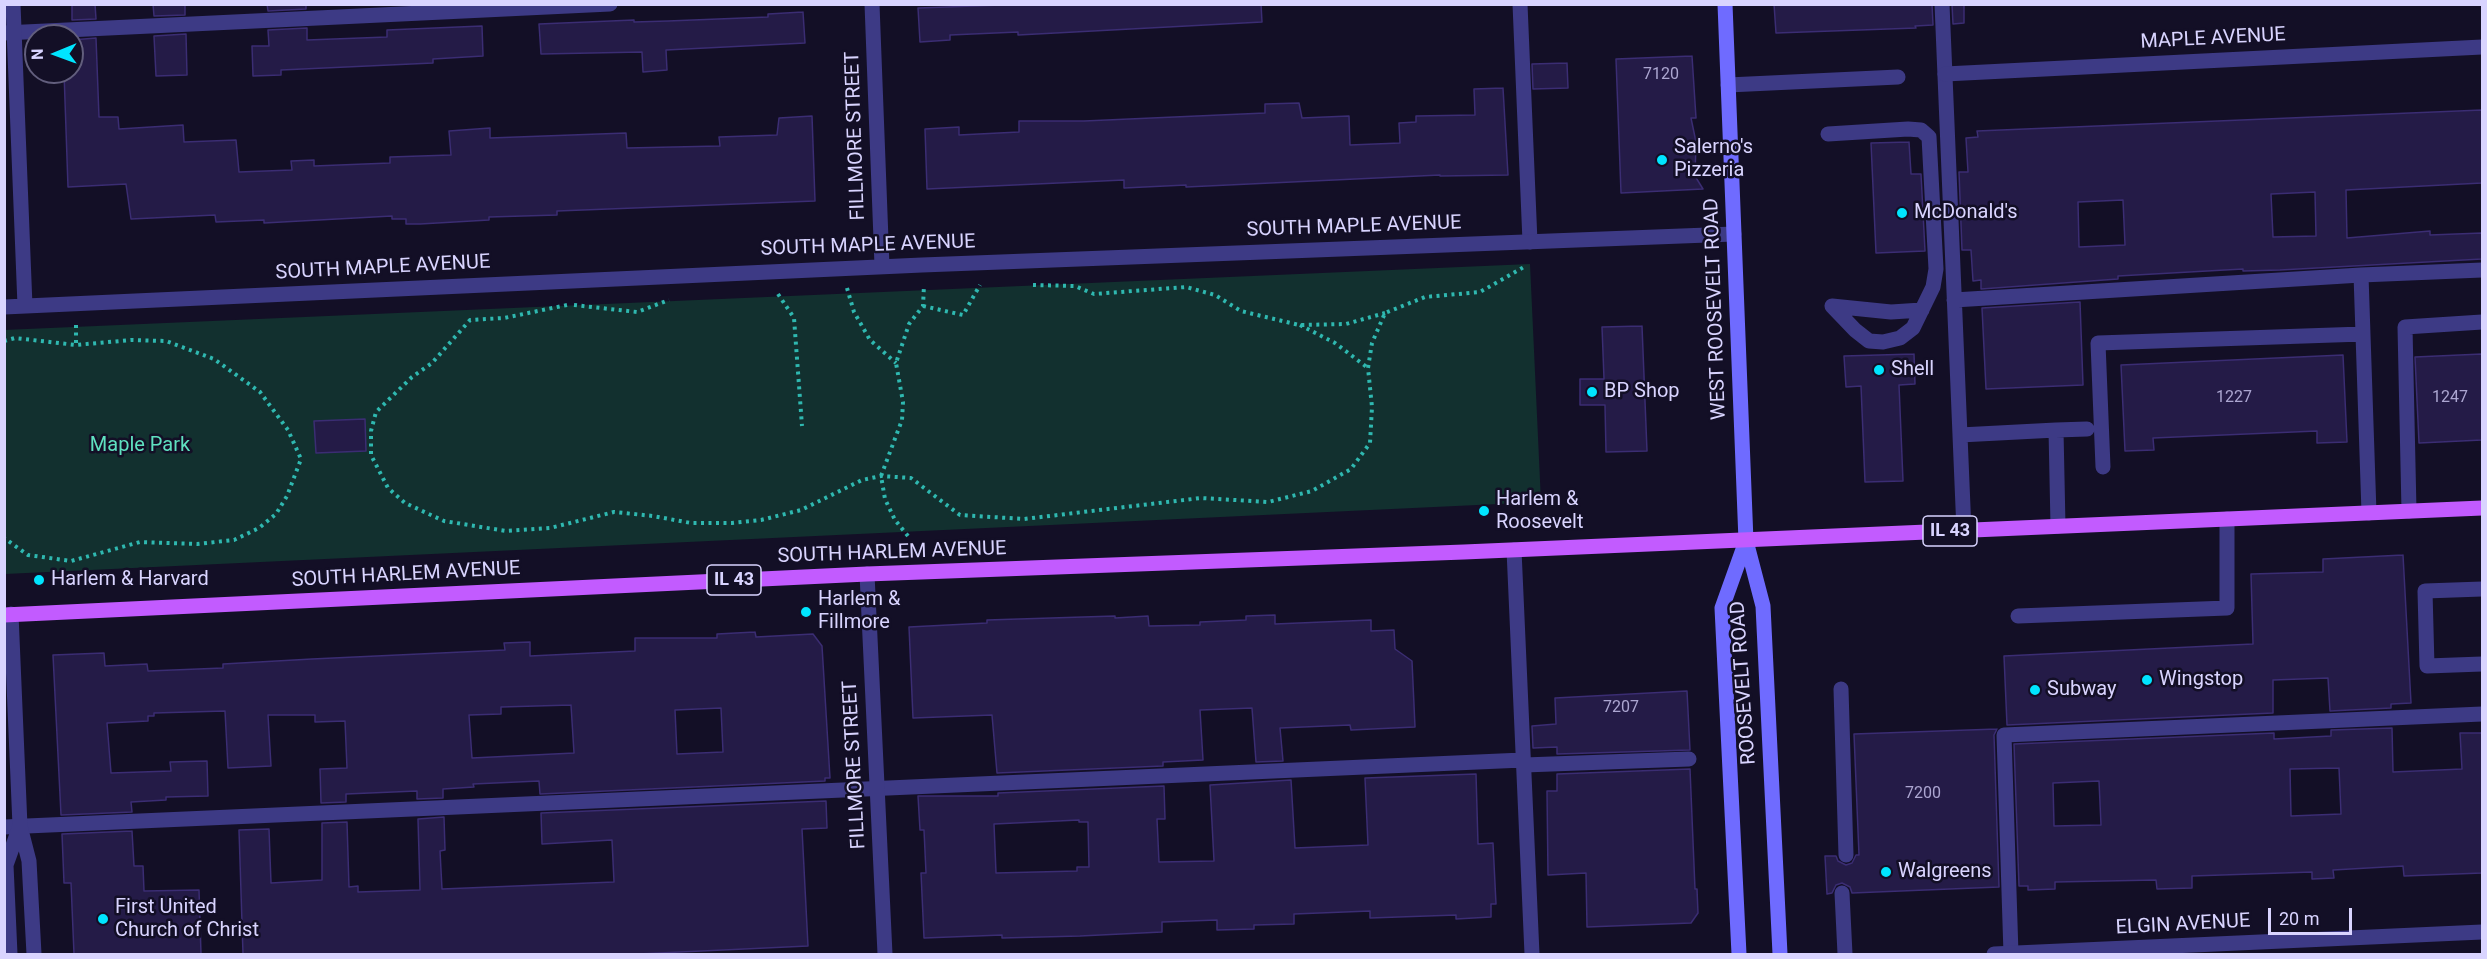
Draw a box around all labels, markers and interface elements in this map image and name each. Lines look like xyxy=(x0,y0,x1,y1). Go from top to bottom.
street label: MAPLE AVENUE xyxy=(2140,23,2286,55)
north arrow xyxy=(24,24,84,84)
text: N xyxy=(28,48,47,60)
street label: FILLMORE STREET xyxy=(841,51,871,221)
house number: 7120 xyxy=(1643,65,1679,85)
place label: Salerno's Pizzeria xyxy=(1674,136,1753,183)
marker: Salerno's Pizzeria xyxy=(1655,153,1669,167)
street label: WEST ROOSEVELT ROAD xyxy=(1700,198,1732,420)
place label: McDonald's xyxy=(1914,201,2018,225)
marker: McDonald's xyxy=(1895,206,1909,220)
street label: SOUTH MAPLE AVENUE xyxy=(1246,211,1462,243)
street label: SOUTH MAPLE AVENUE xyxy=(760,230,976,262)
street label: SOUTH MAPLE AVENUE xyxy=(275,250,491,286)
place label: Shell xyxy=(1891,358,1934,382)
marker: Shell xyxy=(1872,363,1886,377)
place label: BP Shop xyxy=(1604,380,1680,404)
marker: BP Shop xyxy=(1585,385,1599,399)
house number: 1227 xyxy=(2216,388,2252,408)
house number: 1247 xyxy=(2432,388,2468,408)
park label: Maple Park xyxy=(90,434,190,458)
place label: Harlem & Roosevelt xyxy=(1496,488,1584,535)
marker: Harlem & Roosevelt xyxy=(1477,504,1491,518)
road number: IL 43 xyxy=(1923,516,1977,546)
street label: SOUTH HARLEM AVENUE xyxy=(777,537,1007,569)
street label: SOUTH HARLEM AVENUE xyxy=(291,557,521,593)
road number: IL 43 xyxy=(707,565,761,595)
place label: Harlem & Harvard xyxy=(51,568,209,592)
marker: Harlem & Harvard xyxy=(32,573,46,587)
place label: Harlem & Fillmore xyxy=(818,588,900,635)
street label: ROOSEVELT ROAD xyxy=(1726,600,1762,766)
marker: Harlem & Fillmore xyxy=(799,605,813,619)
place label: Wingstop xyxy=(2159,668,2243,692)
marker: Wingstop xyxy=(2140,673,2154,687)
place label: Subway xyxy=(2047,678,2116,702)
street label: FILLMORE STREET xyxy=(839,680,871,850)
marker: Subway xyxy=(2028,683,2042,697)
house number: 7207 xyxy=(1603,698,1639,718)
house number: 7200 xyxy=(1905,784,1941,804)
place label: Walgreens xyxy=(1898,860,1992,884)
marker: Walgreens xyxy=(1879,865,1893,879)
place label: First United Church of Christ xyxy=(115,896,259,943)
scale bar xyxy=(2271,896,2355,934)
text: 20 m xyxy=(2279,908,2319,929)
street label: ELGIN AVENUE xyxy=(2115,909,2251,941)
marker: First United Church of Christ xyxy=(96,912,110,926)

